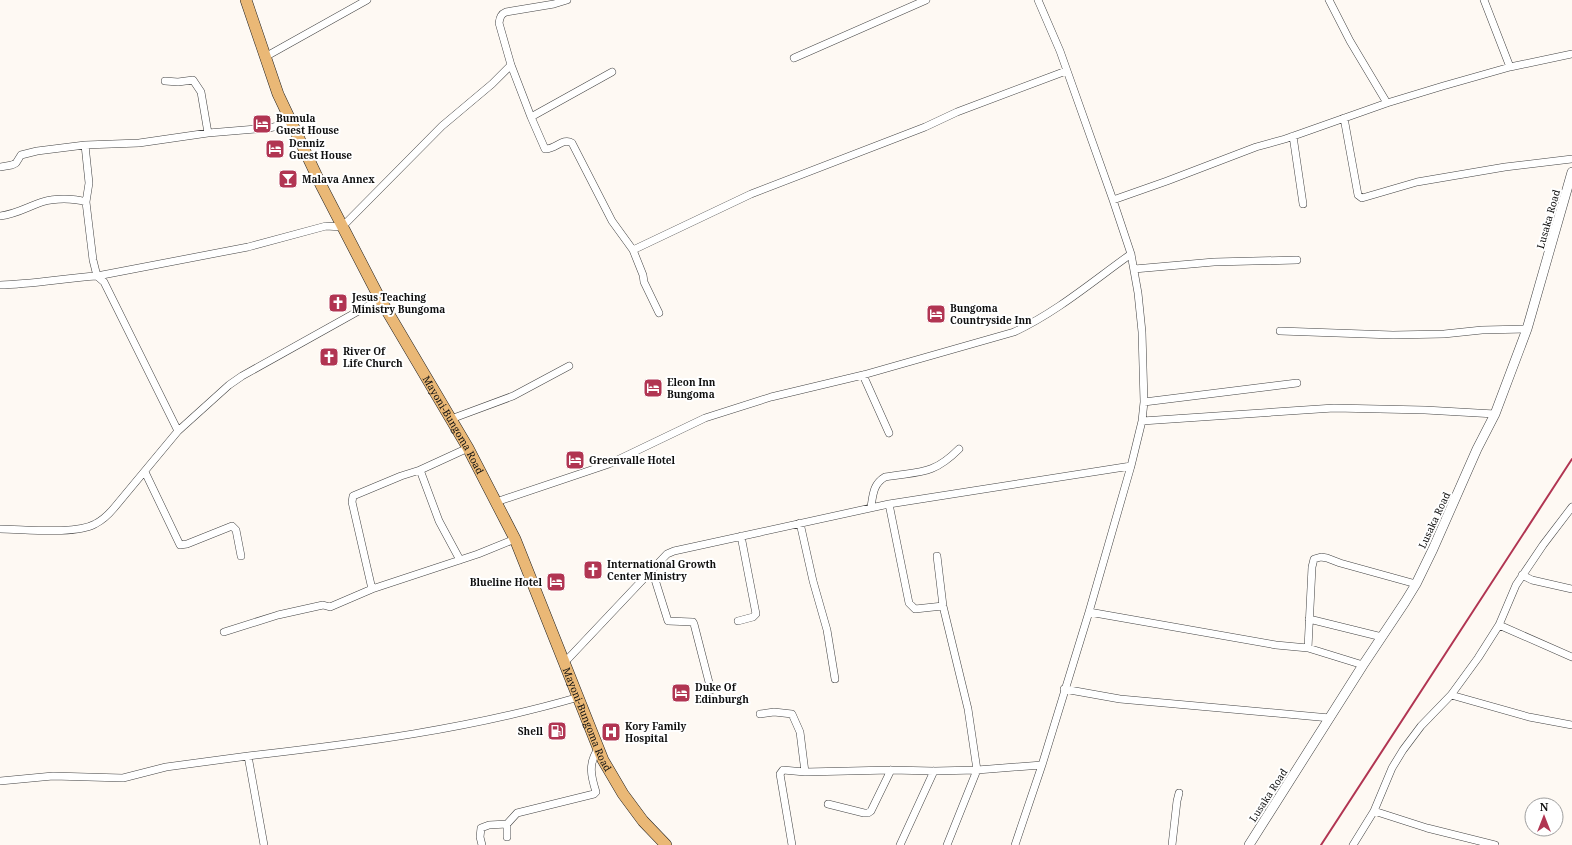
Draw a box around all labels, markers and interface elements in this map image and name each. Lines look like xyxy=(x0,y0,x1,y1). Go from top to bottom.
place label: Bumula Guest House xyxy=(276,111,339,137)
hotel icon: Bumula Guest House xyxy=(251,113,273,135)
place label: Denniz Guest House xyxy=(289,136,352,162)
hotel icon: Denniz Guest House xyxy=(264,138,286,160)
bar icon: Malava Annex xyxy=(277,168,299,190)
place label: Malava Annex xyxy=(302,172,375,186)
street label: Lusaka Road xyxy=(1533,188,1563,250)
place label: Jesus Teaching Ministry Bungoma xyxy=(351,290,445,316)
church icon: Jesus Teaching Ministry Bungoma xyxy=(327,292,349,314)
place label: Bungoma Countryside Inn xyxy=(950,301,1032,327)
hotel icon: Bungoma Countryside Inn xyxy=(925,303,947,325)
place label: River Of Life Church xyxy=(343,344,403,370)
church icon: River Of Life Church xyxy=(318,346,340,368)
street label: Mayoni-Bungoma Road xyxy=(420,373,487,476)
place label: Eleon Inn Bungoma xyxy=(667,375,716,401)
hotel icon: Eleon Inn Bungoma xyxy=(642,377,664,399)
hotel icon: Greenvalle Hotel xyxy=(564,449,586,471)
place label: Greenvalle Hotel xyxy=(589,453,676,467)
street label: Lusaka Road xyxy=(1415,489,1453,551)
place label: International Growth Center Ministry xyxy=(607,557,717,583)
church icon: International Growth Center Ministry xyxy=(582,559,604,581)
hotel icon: Blueline Hotel xyxy=(545,571,567,593)
place label: Blueline Hotel xyxy=(470,575,542,589)
street label: Mayoni-Bungoma Road xyxy=(560,665,615,774)
place label: Duke Of Edinburgh xyxy=(695,680,749,706)
hotel icon: Duke Of Edinburgh xyxy=(670,682,692,704)
place label: Kory Family Hospital xyxy=(625,719,687,745)
fuel station icon: Shell xyxy=(546,720,568,742)
hospital icon: Kory Family Hospital xyxy=(600,721,622,743)
place label: Shell xyxy=(518,724,543,738)
street label: Lusaka Road xyxy=(1246,766,1290,824)
north arrow xyxy=(1524,797,1564,837)
text: N xyxy=(1540,799,1549,814)

